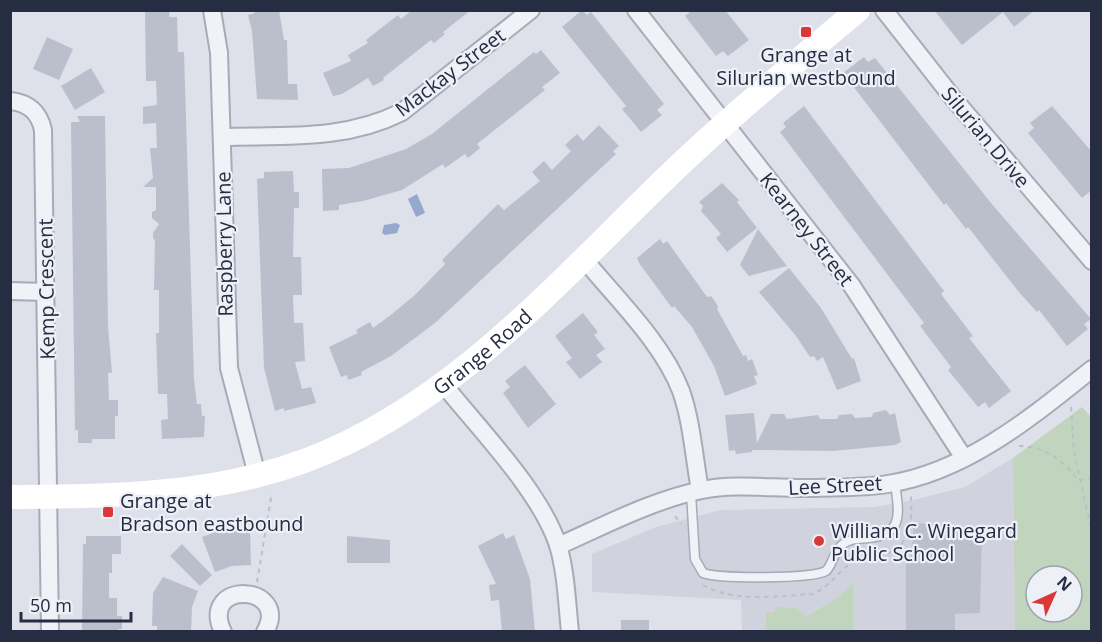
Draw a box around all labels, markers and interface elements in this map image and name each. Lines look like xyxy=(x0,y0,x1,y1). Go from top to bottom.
street label: Mackay Street xyxy=(389,22,511,122)
marker: Grange at Silurian westbound xyxy=(799,25,813,39)
place label: Grange at Silurian westbound xyxy=(716,41,896,91)
street label: Silurian Drive xyxy=(936,81,1036,193)
street label: Kearney Street xyxy=(754,167,860,291)
street label: Raspberry Lane xyxy=(209,171,239,317)
street label: Kemp Crescent xyxy=(31,218,61,360)
street label: Grange Road xyxy=(427,302,537,401)
street label: Lee Street xyxy=(787,469,883,501)
place label: Grange at Bradson eastbound xyxy=(120,487,304,537)
marker: Grange at Bradson eastbound xyxy=(101,505,115,519)
place label: William C. Winegard Public School xyxy=(831,517,1017,567)
marker: William C. Winegard Public School xyxy=(812,534,826,548)
north arrow xyxy=(1024,564,1084,624)
text: N xyxy=(1052,571,1077,596)
scale bar xyxy=(21,585,130,623)
text: 50 m xyxy=(30,593,72,617)

